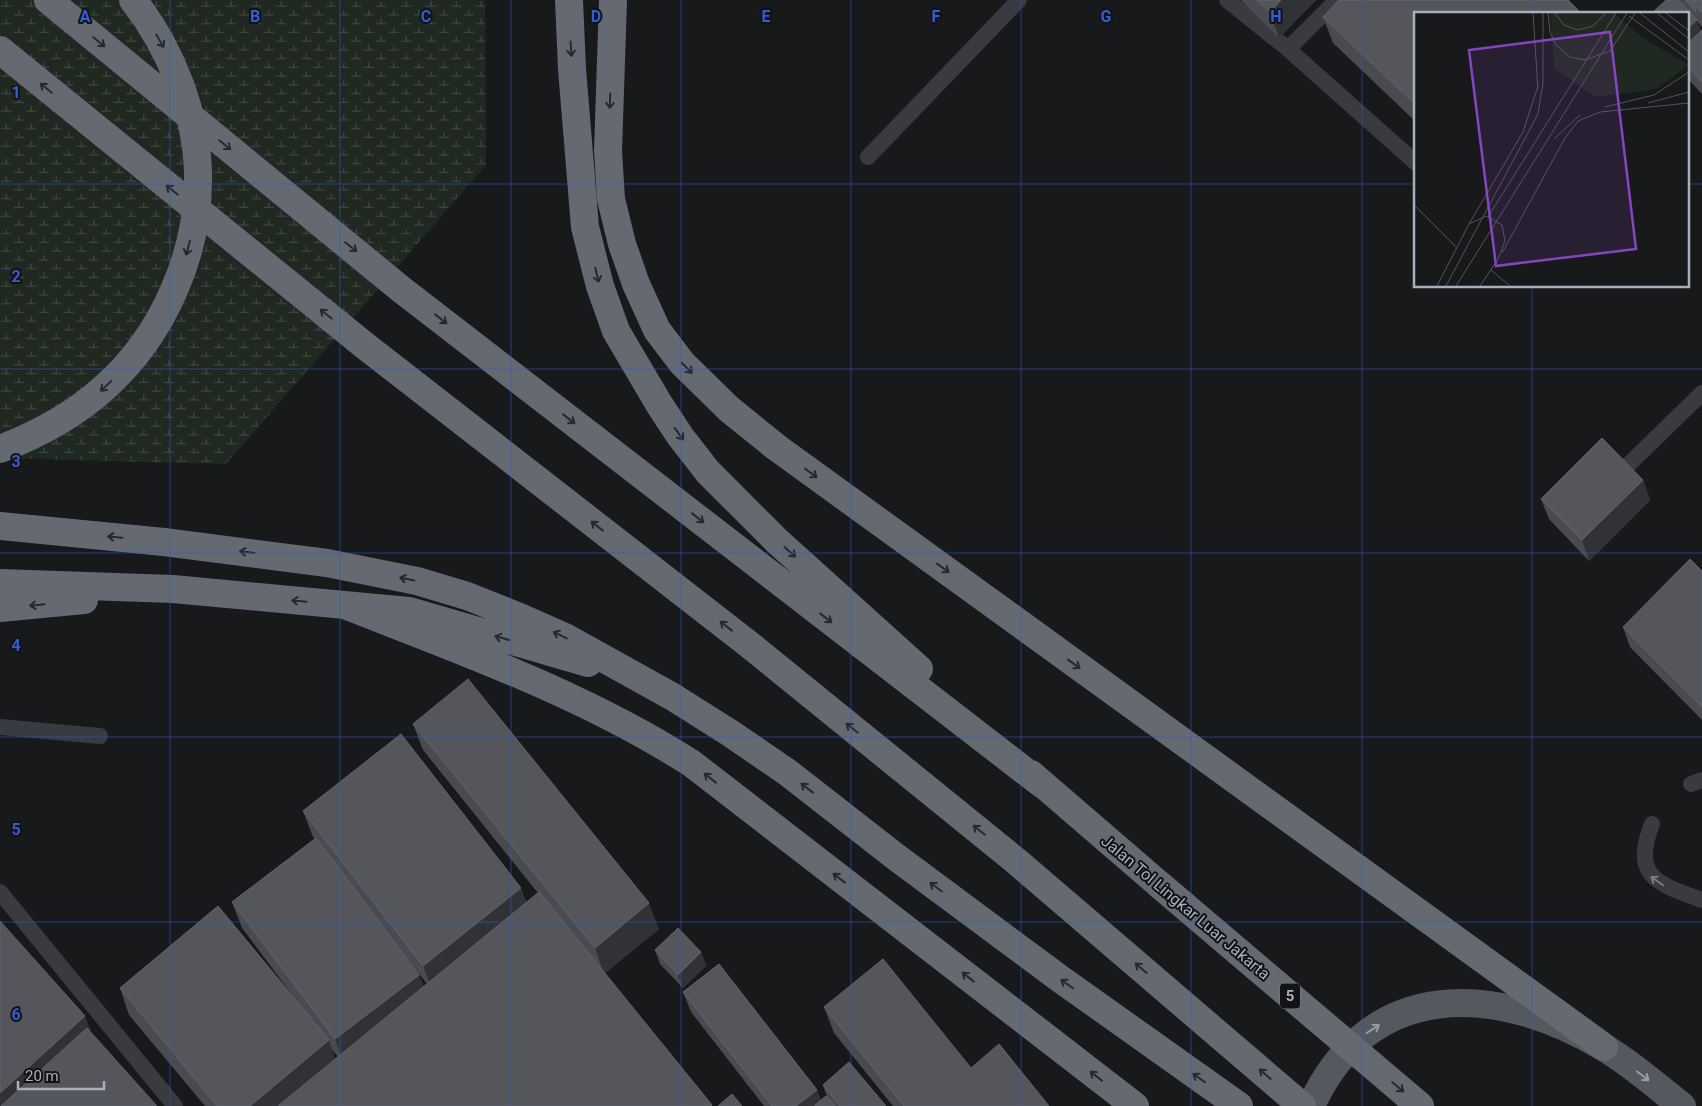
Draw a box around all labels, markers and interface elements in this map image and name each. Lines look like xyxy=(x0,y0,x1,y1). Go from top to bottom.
text: A xyxy=(80,7,91,26)
text: B xyxy=(250,7,260,26)
text: C xyxy=(421,7,431,26)
text: D xyxy=(591,7,601,26)
text: E xyxy=(762,7,771,26)
text: F xyxy=(932,7,941,26)
text: G xyxy=(1101,7,1112,26)
text: H xyxy=(1270,7,1282,26)
inset map xyxy=(1414,12,1690,288)
one-way arrow xyxy=(156,33,166,47)
one-way arrow xyxy=(92,36,105,47)
one-way arrow xyxy=(567,40,576,56)
one-way arrow xyxy=(40,82,53,93)
text: 1 xyxy=(11,83,21,102)
one-way arrow xyxy=(605,93,614,109)
one-way arrow xyxy=(218,139,231,150)
one-way arrow xyxy=(166,184,179,196)
one-way arrow xyxy=(183,240,192,256)
one-way arrow xyxy=(344,242,357,253)
one-way arrow xyxy=(593,266,602,282)
text: 2 xyxy=(11,267,21,286)
one-way arrow xyxy=(320,309,333,320)
one-way arrow xyxy=(434,314,447,325)
one-way arrow xyxy=(681,362,694,374)
one-way arrow xyxy=(100,380,112,392)
one-way arrow xyxy=(563,413,576,424)
one-way arrow xyxy=(674,427,684,441)
text: 3 xyxy=(11,452,21,471)
one-way arrow xyxy=(804,468,818,478)
one-way arrow xyxy=(691,513,704,524)
one-way arrow xyxy=(591,521,604,532)
one-way arrow xyxy=(107,532,123,542)
one-way arrow xyxy=(783,546,796,558)
one-way arrow xyxy=(240,547,256,557)
one-way arrow xyxy=(936,563,950,573)
one-way arrow xyxy=(400,574,416,583)
one-way arrow xyxy=(291,596,307,606)
one-way arrow xyxy=(29,600,45,610)
one-way arrow xyxy=(820,612,833,623)
one-way arrow xyxy=(719,621,733,631)
one-way arrow xyxy=(553,630,568,639)
one-way arrow xyxy=(494,632,510,642)
text: 4 xyxy=(11,636,21,655)
one-way arrow xyxy=(1067,658,1080,669)
one-way arrow xyxy=(846,722,859,733)
one-way arrow xyxy=(704,773,717,784)
one-way arrow xyxy=(801,782,814,793)
text: 5 xyxy=(11,820,21,839)
one-way arrow xyxy=(972,825,985,836)
street label: Jalan Tol Lingkar Luar Jakarta xyxy=(1098,831,1274,983)
one-way arrow xyxy=(833,872,846,883)
one-way arrow xyxy=(1651,876,1665,886)
one-way arrow xyxy=(929,882,943,892)
one-way arrow xyxy=(1135,963,1148,974)
one-way arrow xyxy=(961,972,975,982)
one-way arrow xyxy=(1060,979,1074,989)
road number: 5 xyxy=(1280,984,1300,1008)
text: 6 xyxy=(11,1005,21,1024)
one-way arrow xyxy=(1366,1023,1380,1033)
scale bar xyxy=(18,1058,104,1090)
text: 20 m xyxy=(25,1067,59,1085)
one-way arrow xyxy=(1258,1069,1271,1080)
one-way arrow xyxy=(1090,1071,1103,1082)
one-way arrow xyxy=(1636,1071,1649,1082)
one-way arrow xyxy=(1192,1073,1206,1083)
one-way arrow xyxy=(1391,1082,1404,1093)

